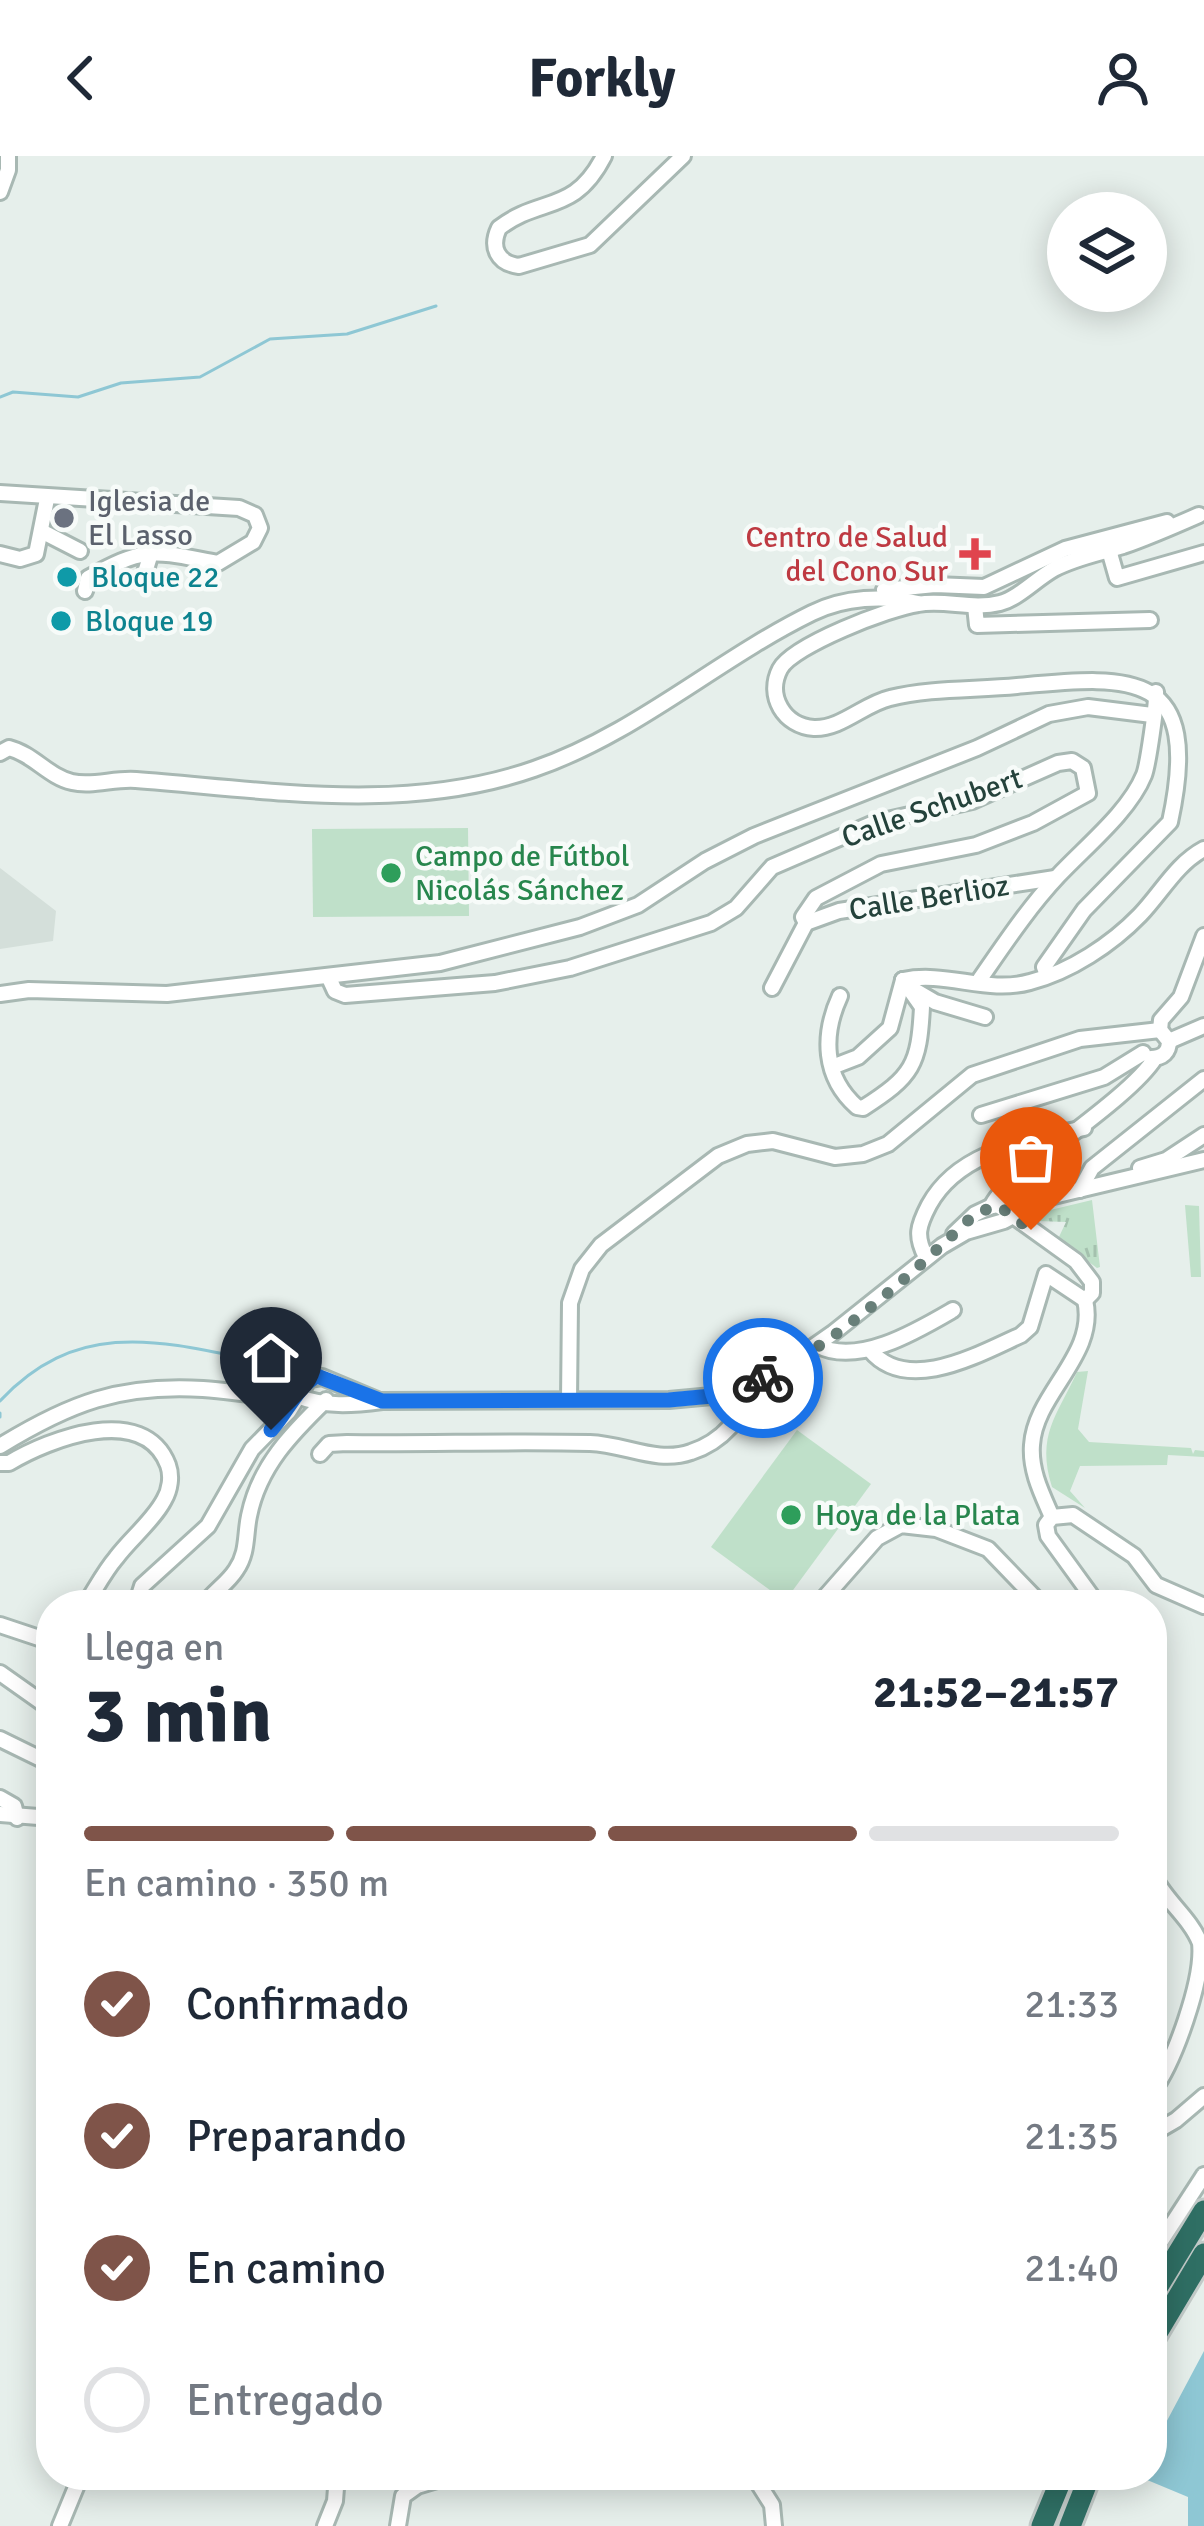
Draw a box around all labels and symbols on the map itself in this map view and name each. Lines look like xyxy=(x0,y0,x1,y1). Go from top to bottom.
place label: Iglesia de El Lasso xyxy=(88,483,210,554)
marker: Iglesia de El Lasso xyxy=(51,505,77,531)
place label: Centro de Salud del Cono Sur xyxy=(745,519,948,590)
marker: Centro de Salud del Cono Sur xyxy=(959,538,991,570)
place label: Bloque 22 xyxy=(91,559,219,596)
marker: Bloque 22 xyxy=(54,564,80,590)
place label: Bloque 19 xyxy=(85,603,213,640)
marker: Bloque 19 xyxy=(48,608,74,634)
street label: Calle Schubert xyxy=(837,760,1027,856)
place label: Campo de Fútbol Nicolás Sánchez xyxy=(415,838,630,909)
marker: Campo de Fútbol Nicolás Sánchez xyxy=(378,860,404,886)
street label: Calle Berlioz xyxy=(846,867,1012,929)
pin xyxy=(980,1107,1082,1230)
pin xyxy=(220,1307,322,1430)
courier xyxy=(703,1318,823,1438)
place label: Hoya de la Plata xyxy=(815,1497,1021,1534)
marker: Hoya de la Plata xyxy=(778,1502,804,1528)

